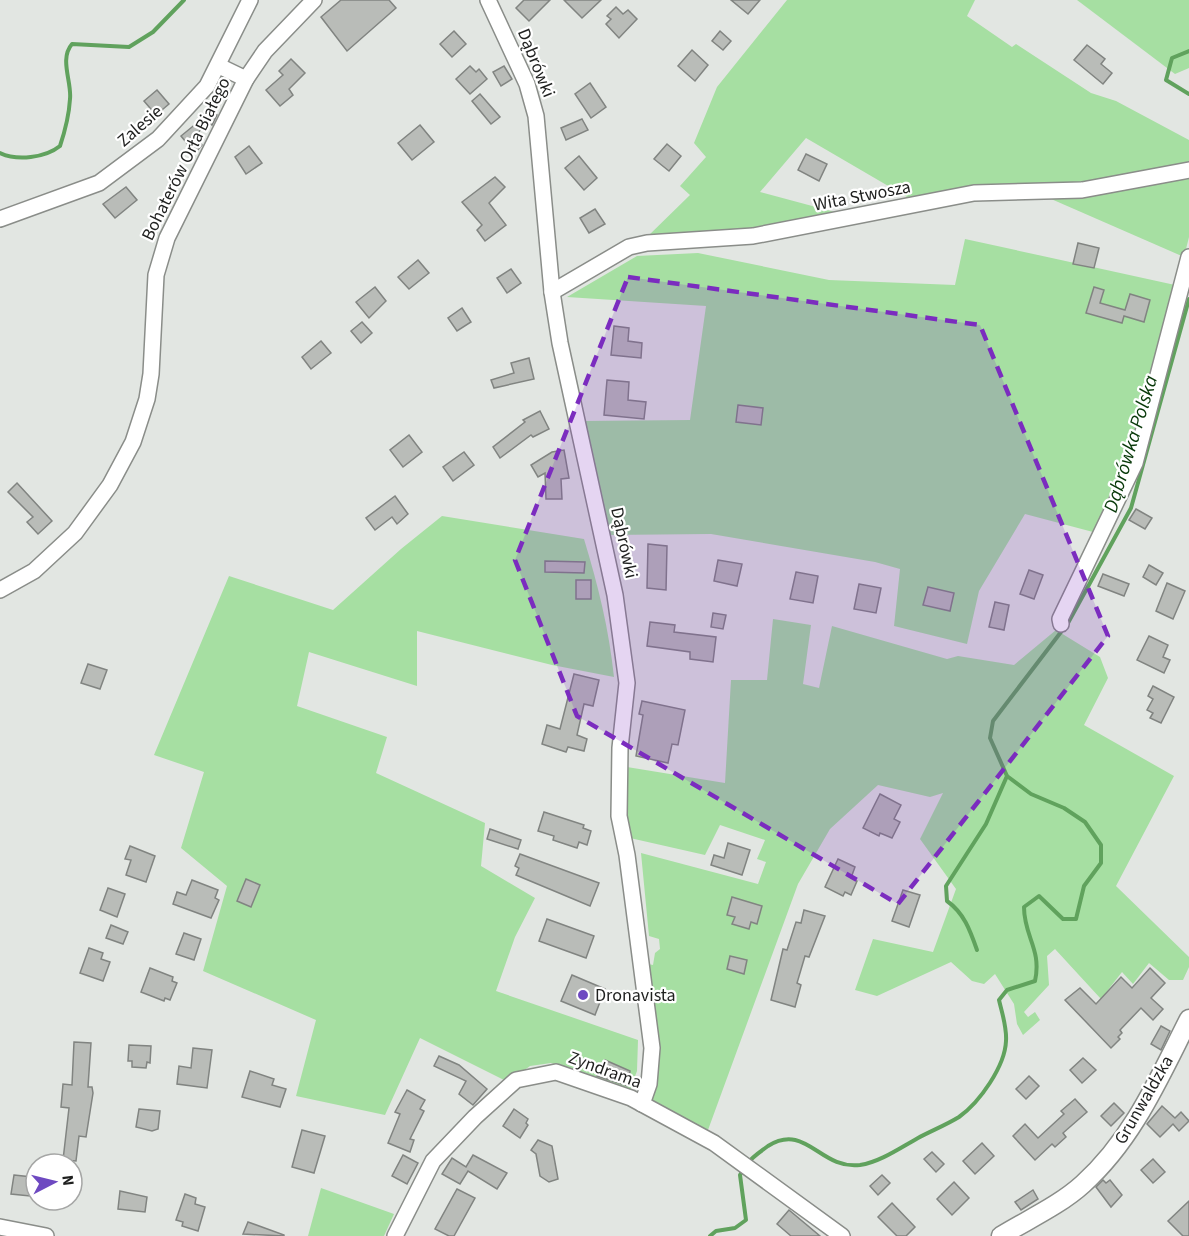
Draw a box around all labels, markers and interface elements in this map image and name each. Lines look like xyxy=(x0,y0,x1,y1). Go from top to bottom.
street label: Dąbrówki xyxy=(511,25,561,101)
street label: Bohaterów Orła Białego xyxy=(136,73,236,245)
street label: Zalesie xyxy=(112,99,168,153)
street label: Wita Stwosza xyxy=(811,174,913,218)
water label: Dąbrówka Polska xyxy=(1097,372,1165,516)
street label: Dąbrówki xyxy=(604,505,644,581)
place label: Dronavista xyxy=(595,983,676,1008)
marker: Dronavista xyxy=(576,988,590,1002)
street label: Zyndrama xyxy=(565,1045,645,1095)
street label: Grunwaldzka xyxy=(1108,1051,1180,1149)
north arrow xyxy=(24,1152,84,1212)
text: N xyxy=(56,1174,79,1187)

